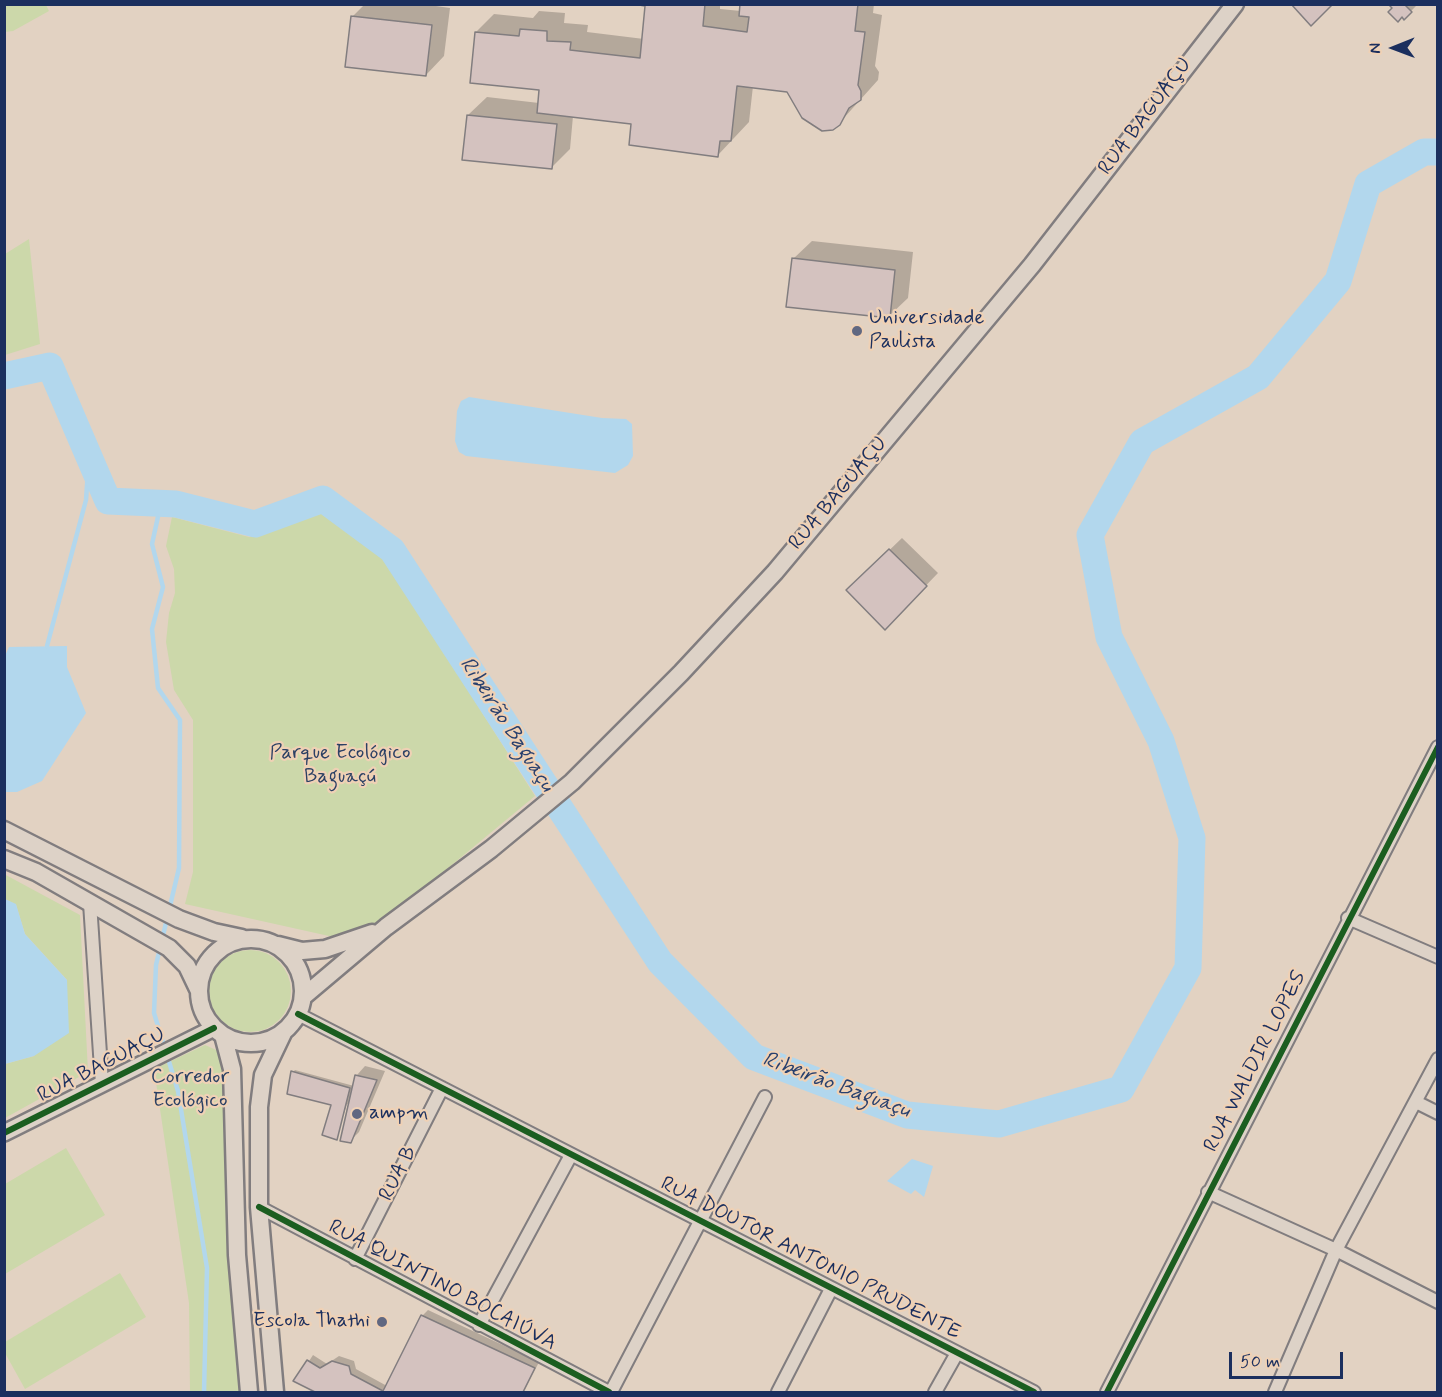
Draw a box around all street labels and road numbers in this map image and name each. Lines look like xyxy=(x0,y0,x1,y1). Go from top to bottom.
street label: RUA BAGUAÇU xyxy=(1094,53,1198,181)
street label: RUA BAGUAÇU xyxy=(784,432,894,556)
street label: RUA WALDIR LOPES xyxy=(1199,967,1313,1157)
street label: RUA BAGUAÇU xyxy=(34,1023,170,1109)
street label: RUA B xyxy=(375,1142,423,1206)
street label: RUA DOUTOR ANTONIO PRUDENTE xyxy=(656,1172,964,1346)
street label: RUA QUINTINO BOCAIÚVA xyxy=(324,1215,560,1357)

